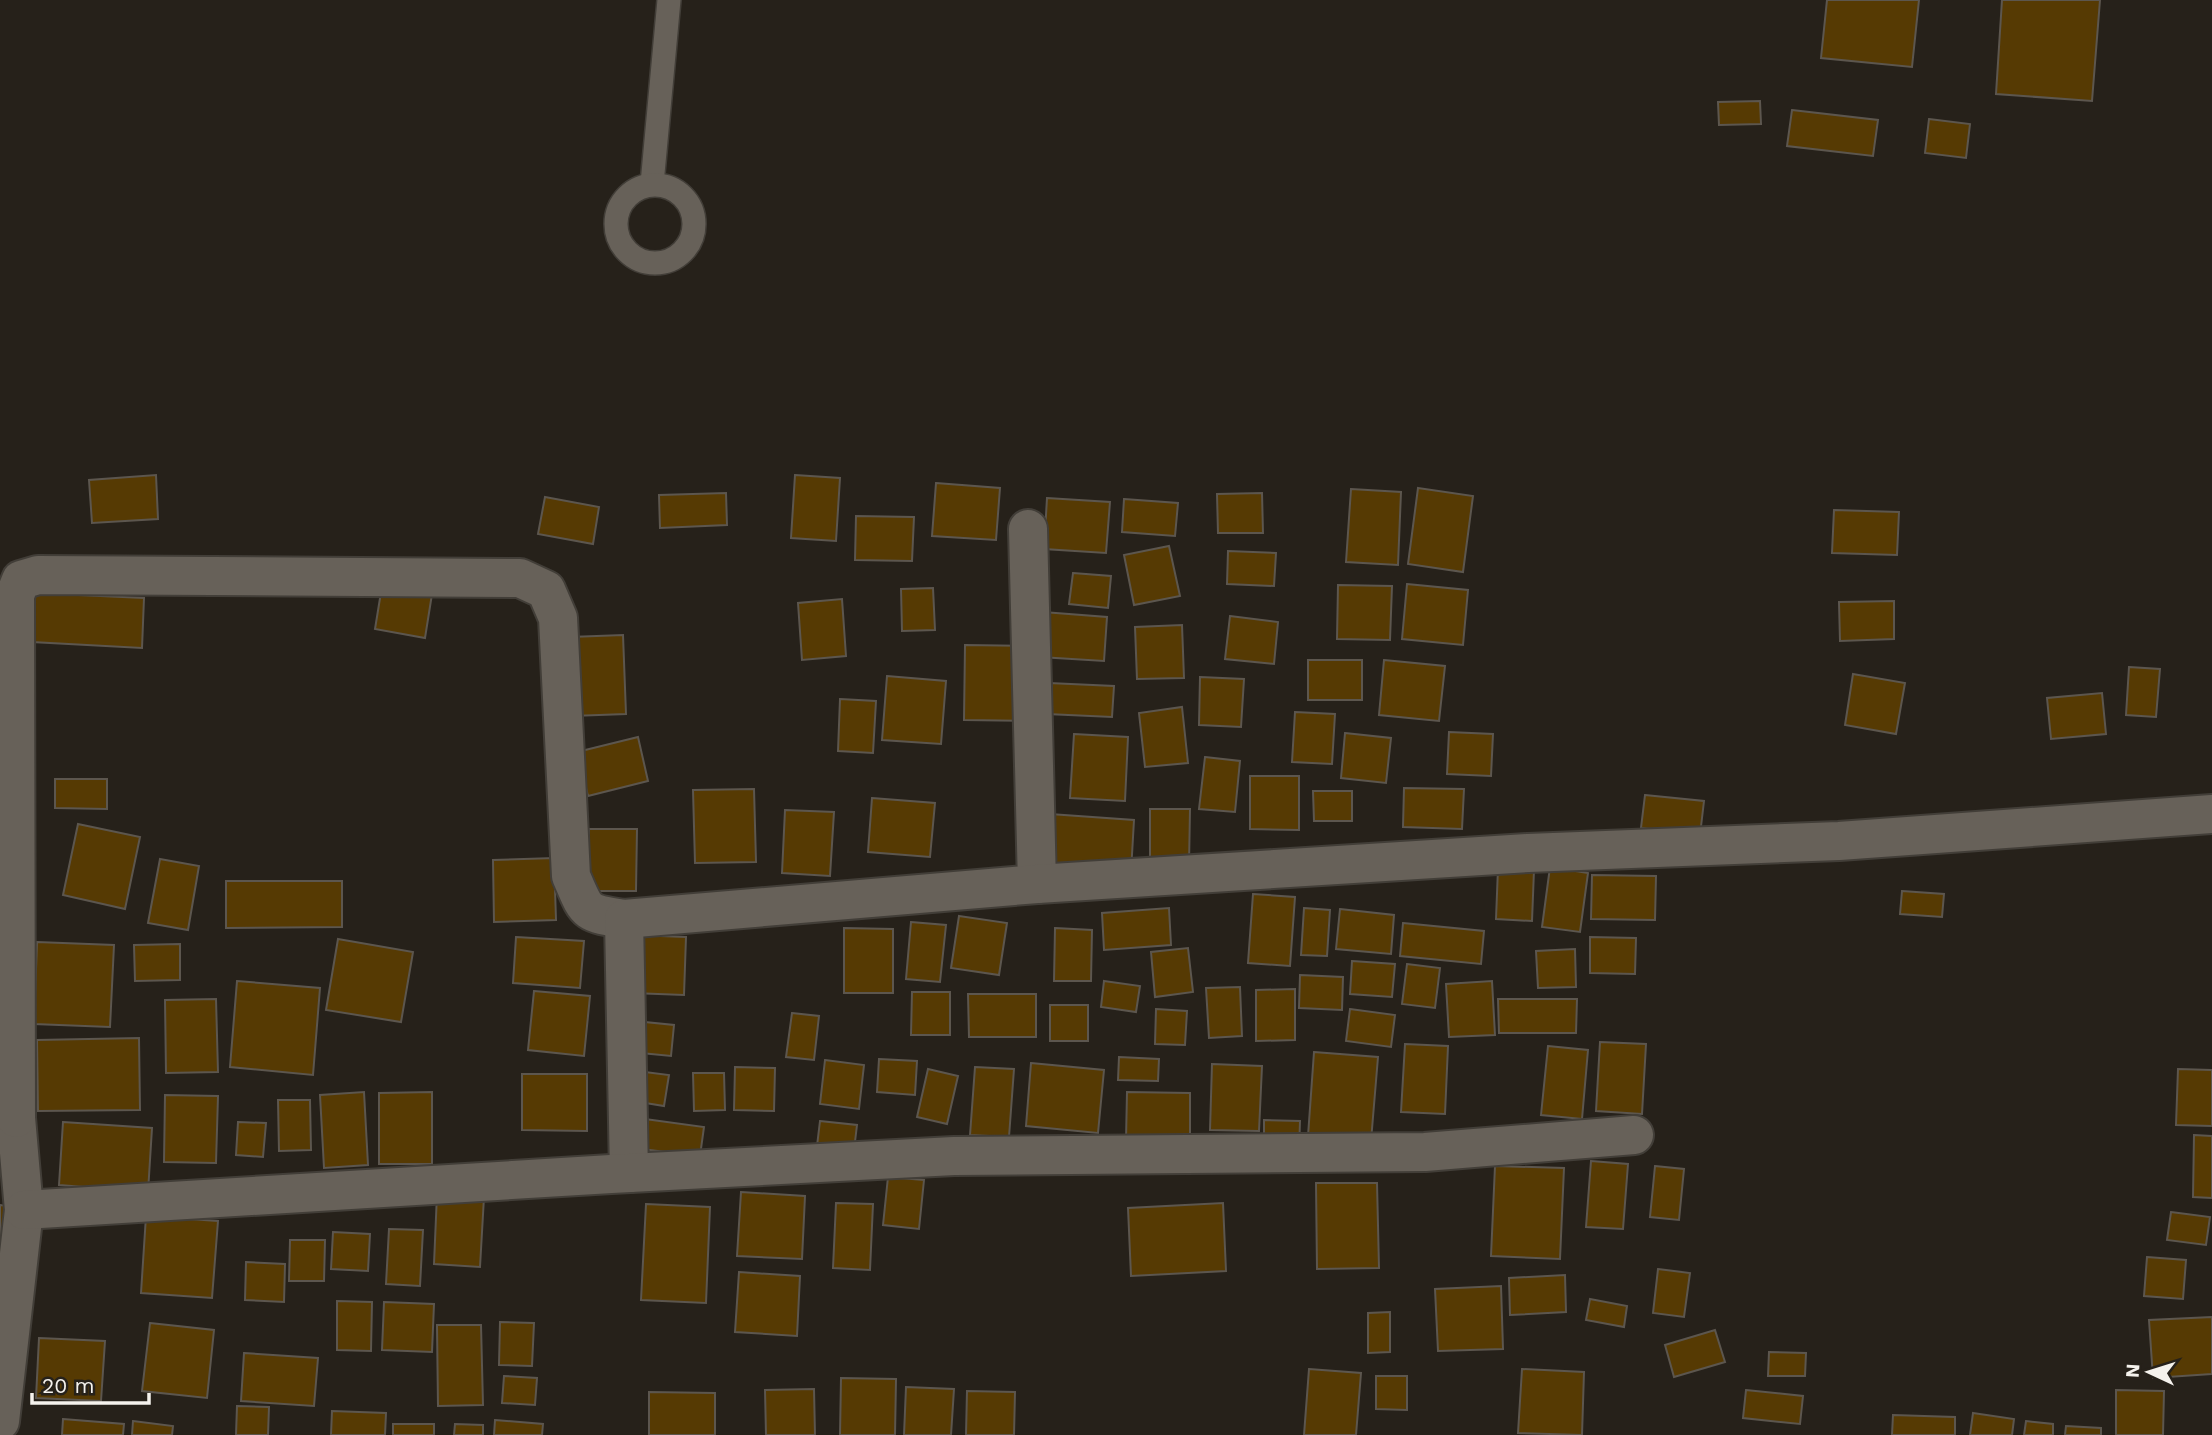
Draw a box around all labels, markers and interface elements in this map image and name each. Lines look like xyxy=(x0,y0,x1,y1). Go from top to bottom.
north arrow xyxy=(2114,1337,2184,1407)
scale bar xyxy=(32,1362,149,1406)
text: N xyxy=(2121,1363,2145,1379)
text: 20 m xyxy=(42,1373,94,1398)

